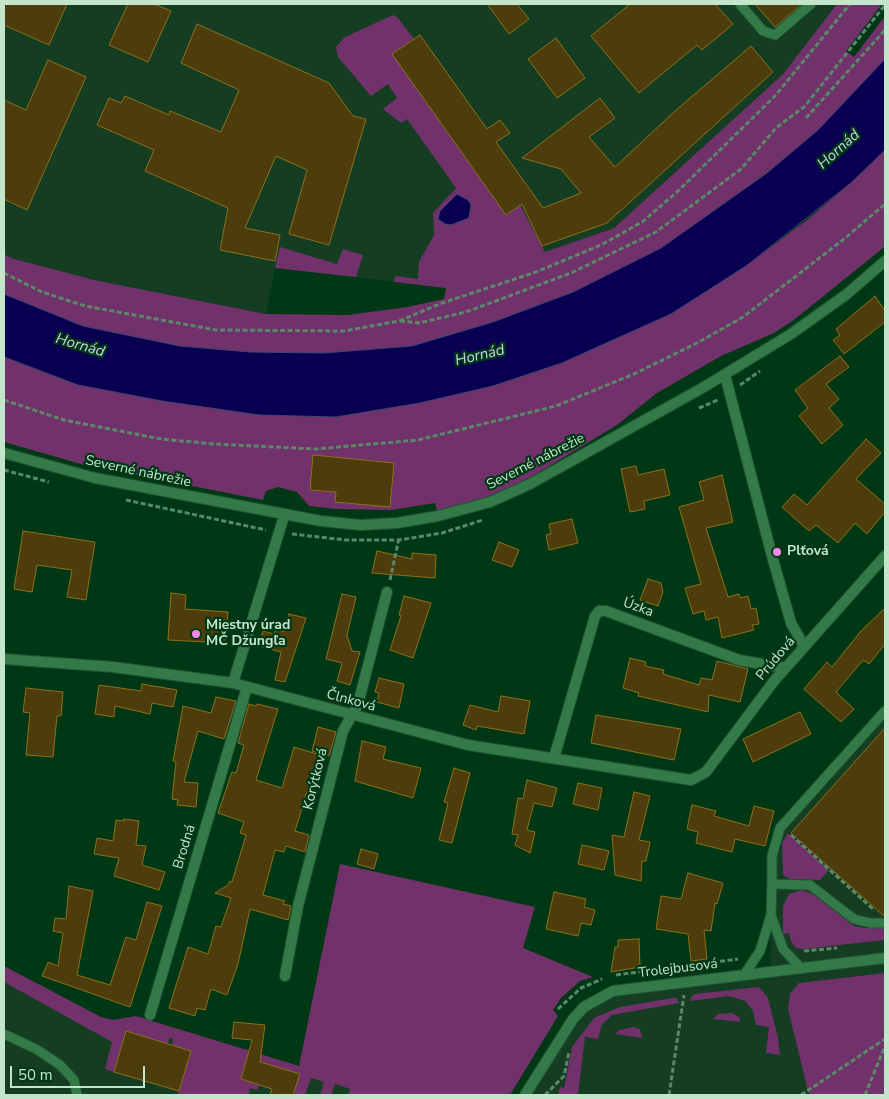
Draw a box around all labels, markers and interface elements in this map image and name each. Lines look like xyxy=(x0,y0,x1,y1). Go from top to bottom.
water label: Hornád xyxy=(814,126,864,174)
water label: Hornád xyxy=(53,330,107,362)
water label: Hornád xyxy=(453,342,507,370)
street label: Severné nábrežie xyxy=(484,430,588,494)
street label: Severné nábrežie xyxy=(84,453,192,491)
place label: Plťová xyxy=(787,544,829,560)
marker: Plťová xyxy=(771,546,783,558)
street label: Úzka xyxy=(621,595,655,621)
place label: Miestny úrad MČ Džungľa xyxy=(206,618,290,650)
marker: Miestny úrad MČ Džungľa xyxy=(190,628,202,640)
street label: Prúdová xyxy=(753,634,799,684)
street label: Člnková xyxy=(324,686,378,716)
street label: Korýtková xyxy=(300,746,332,812)
street label: Brodná xyxy=(170,823,200,871)
street label: Trolejbusová xyxy=(637,956,719,982)
scale bar xyxy=(12,1056,148,1088)
text: 50 m xyxy=(18,1065,53,1085)

